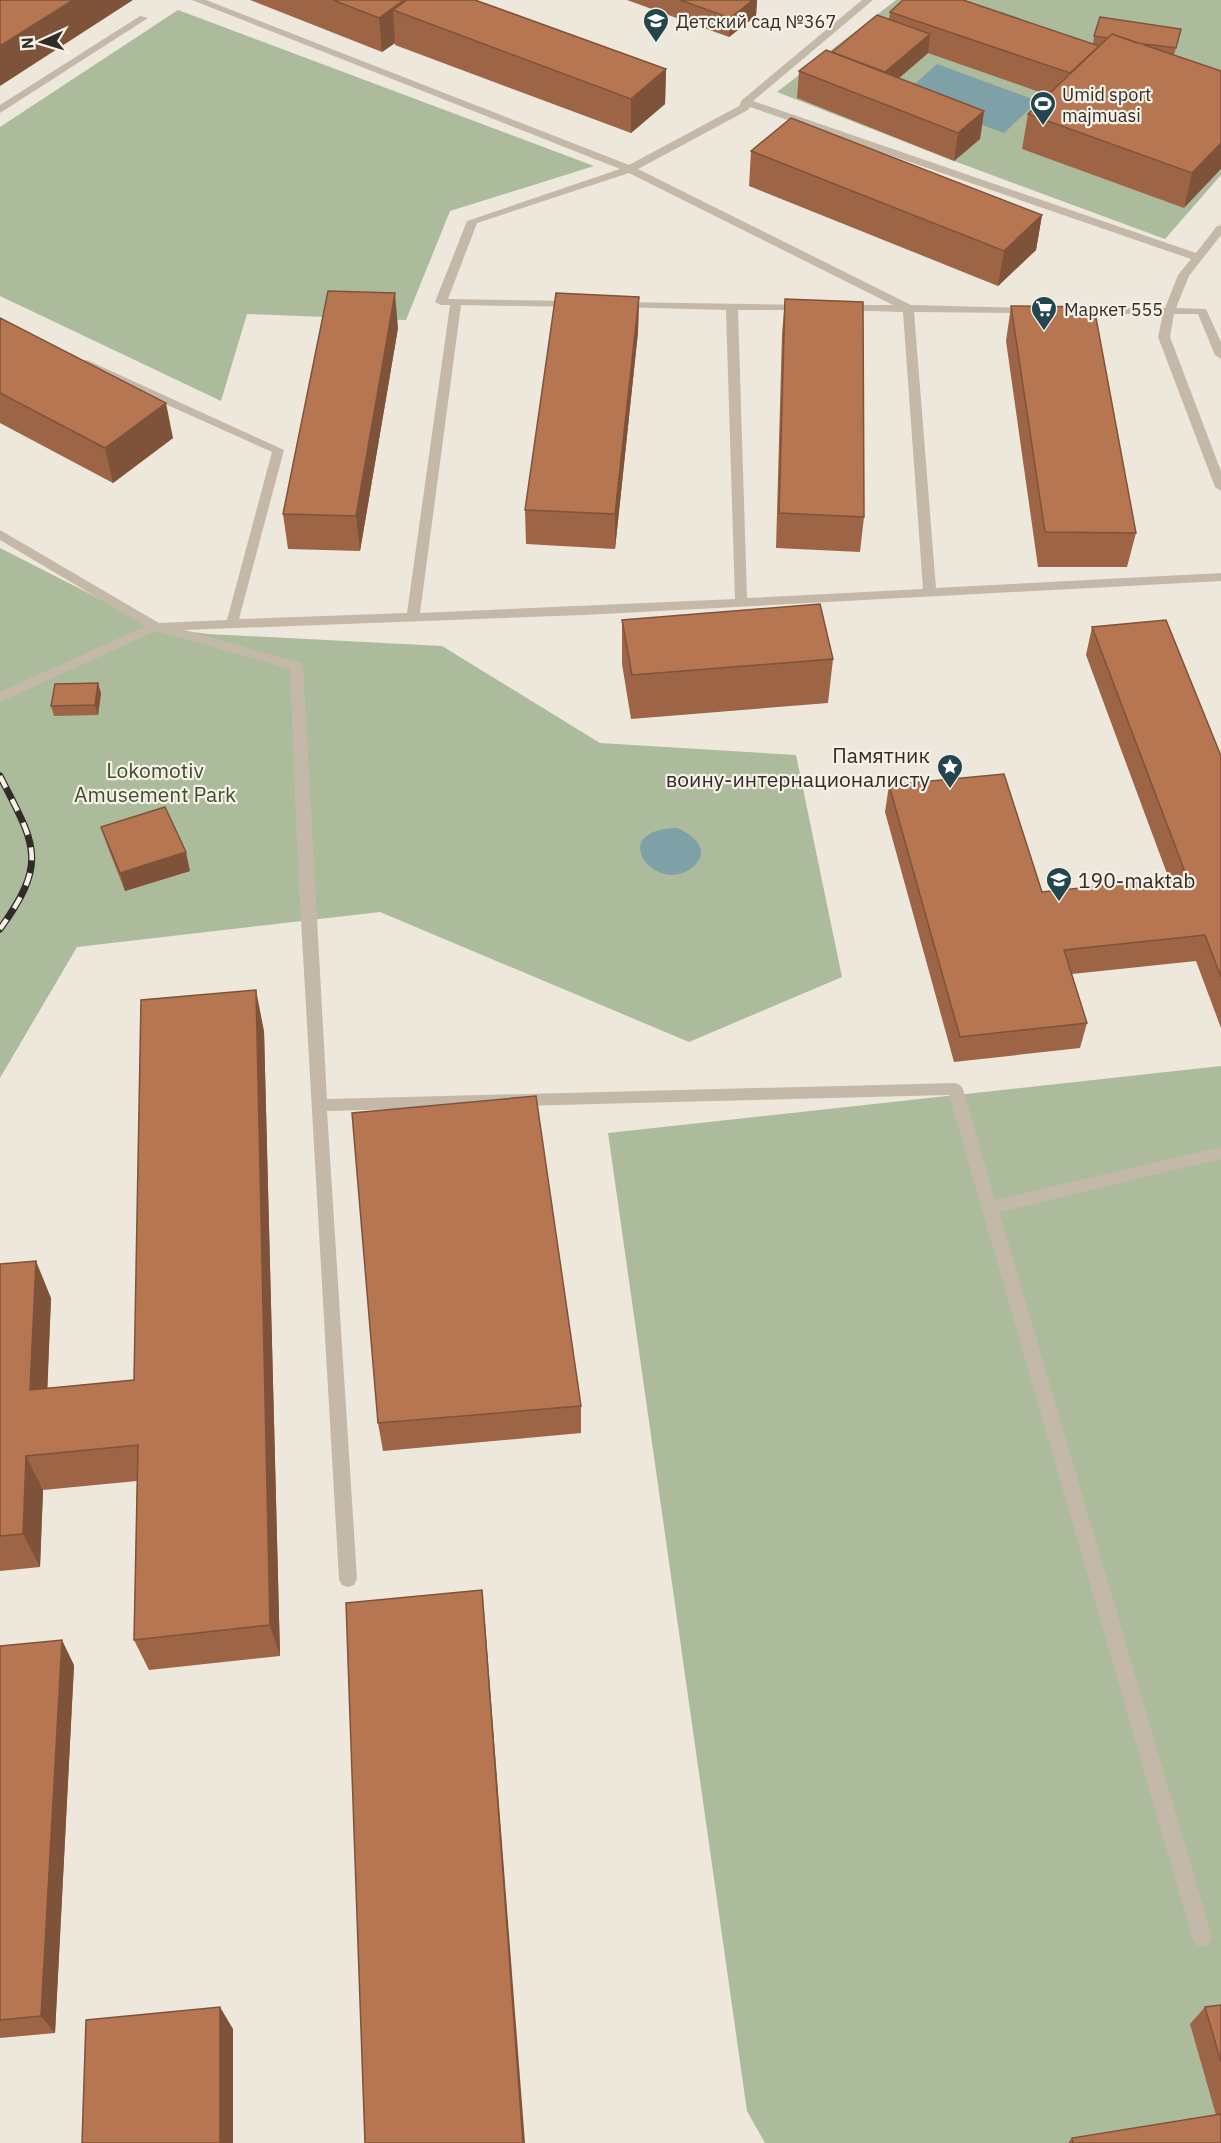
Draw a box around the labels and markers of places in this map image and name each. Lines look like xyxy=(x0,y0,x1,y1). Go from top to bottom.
school or university icon: Детский сад №367 xyxy=(641,6,671,44)
place label: Детский сад №367 xyxy=(676,10,836,33)
place label: Umid sport majmuasi xyxy=(1062,83,1151,127)
sports icon: Umid sport majmuasi xyxy=(1028,89,1058,127)
supermarket icon: Маркет 555 xyxy=(1029,294,1059,332)
place label: Маркет 555 xyxy=(1064,298,1163,321)
place label: Памятник воину-интернационалисту xyxy=(666,741,931,793)
place icon: Памятник воину-интернационалисту xyxy=(935,752,965,790)
school or university icon: 190-maktab xyxy=(1044,865,1074,903)
place label: 190-maktab xyxy=(1078,866,1195,894)

